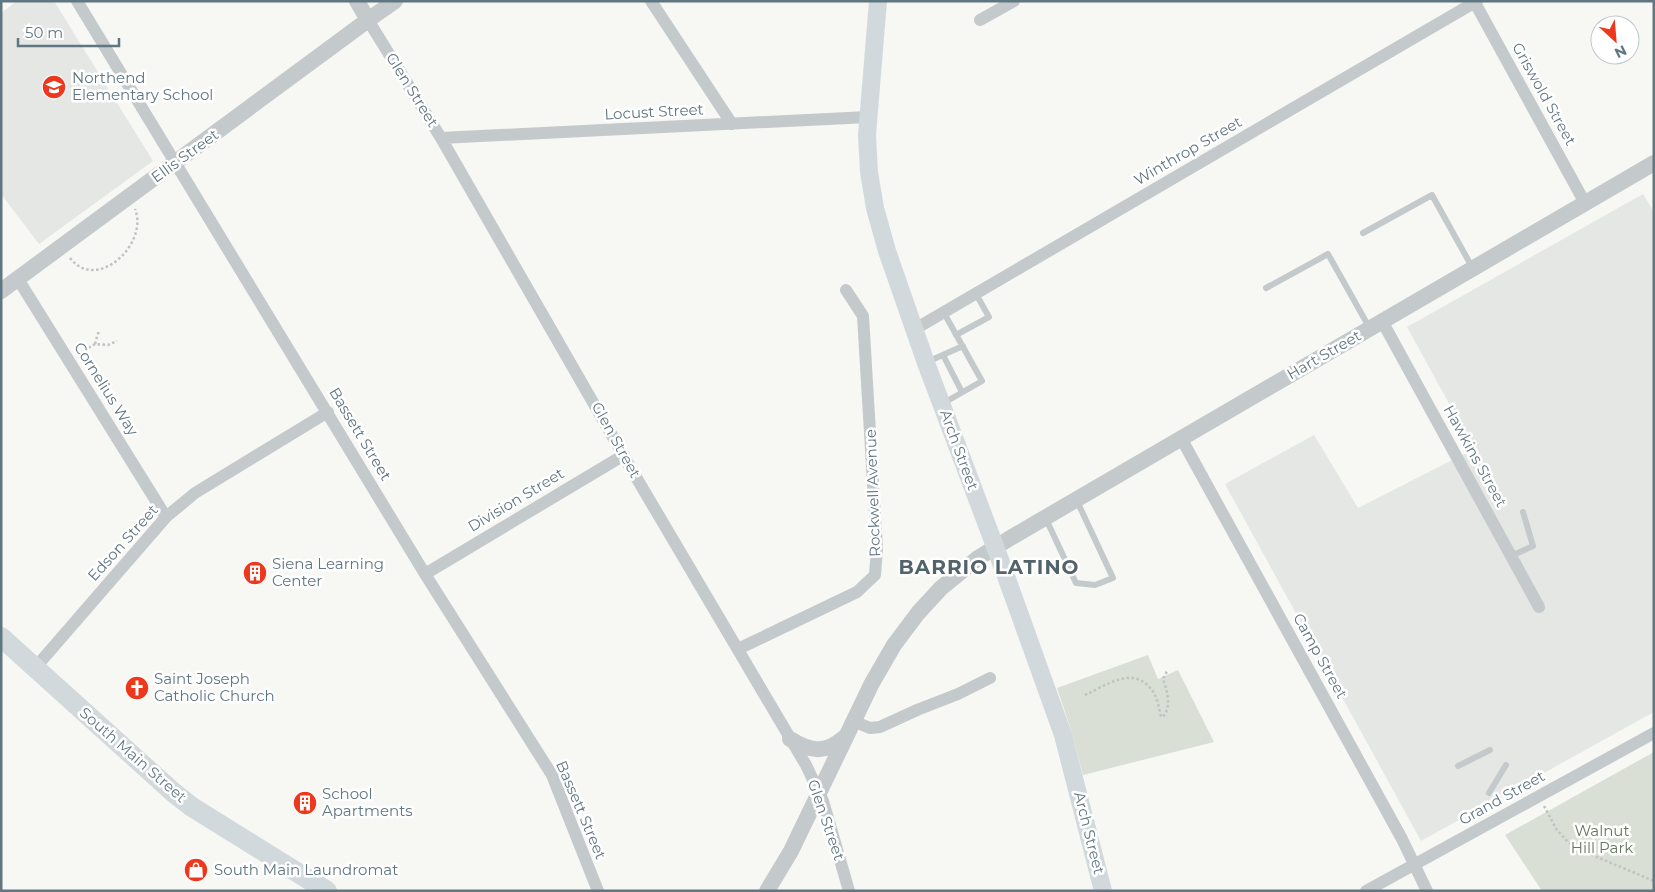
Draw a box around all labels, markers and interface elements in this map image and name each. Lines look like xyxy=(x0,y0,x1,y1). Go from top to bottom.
scale bar xyxy=(18,15,119,47)
north arrow xyxy=(1590,15,1640,65)
text: 50 m xyxy=(25,23,63,42)
street label: Griswold Street xyxy=(1508,39,1581,148)
text: N xyxy=(1612,41,1630,62)
street label: Glen Street xyxy=(382,49,443,130)
place label: Northend Elementary School xyxy=(72,68,213,104)
school or university icon: Northend Elementary School xyxy=(41,74,67,100)
street label: Locust Street xyxy=(604,99,704,124)
street label: Winthrop Street xyxy=(1130,112,1245,189)
street label: Ellis Street xyxy=(147,125,222,186)
street label: Hart Street xyxy=(1283,326,1364,383)
street label: Cornelius Way xyxy=(70,338,143,440)
street label: Bassett Street xyxy=(325,384,396,484)
street label: Glen Street xyxy=(588,398,645,481)
street label: Hawkins Street xyxy=(1440,401,1511,510)
street label: Arch Street xyxy=(936,407,983,493)
street label: Rockwell Avenue xyxy=(861,429,884,557)
street label: Division Street xyxy=(464,463,567,536)
street label: Edson Street xyxy=(83,501,162,585)
place label: Siena Learning Center xyxy=(272,554,384,590)
district label: BARRIO LATINO xyxy=(899,555,1079,579)
building icon: Siena Learning Center xyxy=(242,560,268,586)
street label: Camp Street xyxy=(1289,610,1352,702)
place label: Saint Joseph Catholic Church xyxy=(154,669,275,705)
church icon: Saint Joseph Catholic Church xyxy=(124,675,150,701)
street label: South Main Street xyxy=(76,703,191,806)
street label: Bassett Street xyxy=(552,758,611,862)
street label: Grand Street xyxy=(1455,766,1548,829)
street label: Glen Street xyxy=(804,777,849,863)
place label: School Apartments xyxy=(322,784,413,820)
building icon: School Apartments xyxy=(292,790,318,816)
street label: Arch Street xyxy=(1070,790,1109,876)
park label: Walnut Hill Park xyxy=(1571,821,1633,857)
shop icon: South Main Laundromat xyxy=(183,857,209,883)
place label: South Main Laundromat xyxy=(214,860,398,879)

